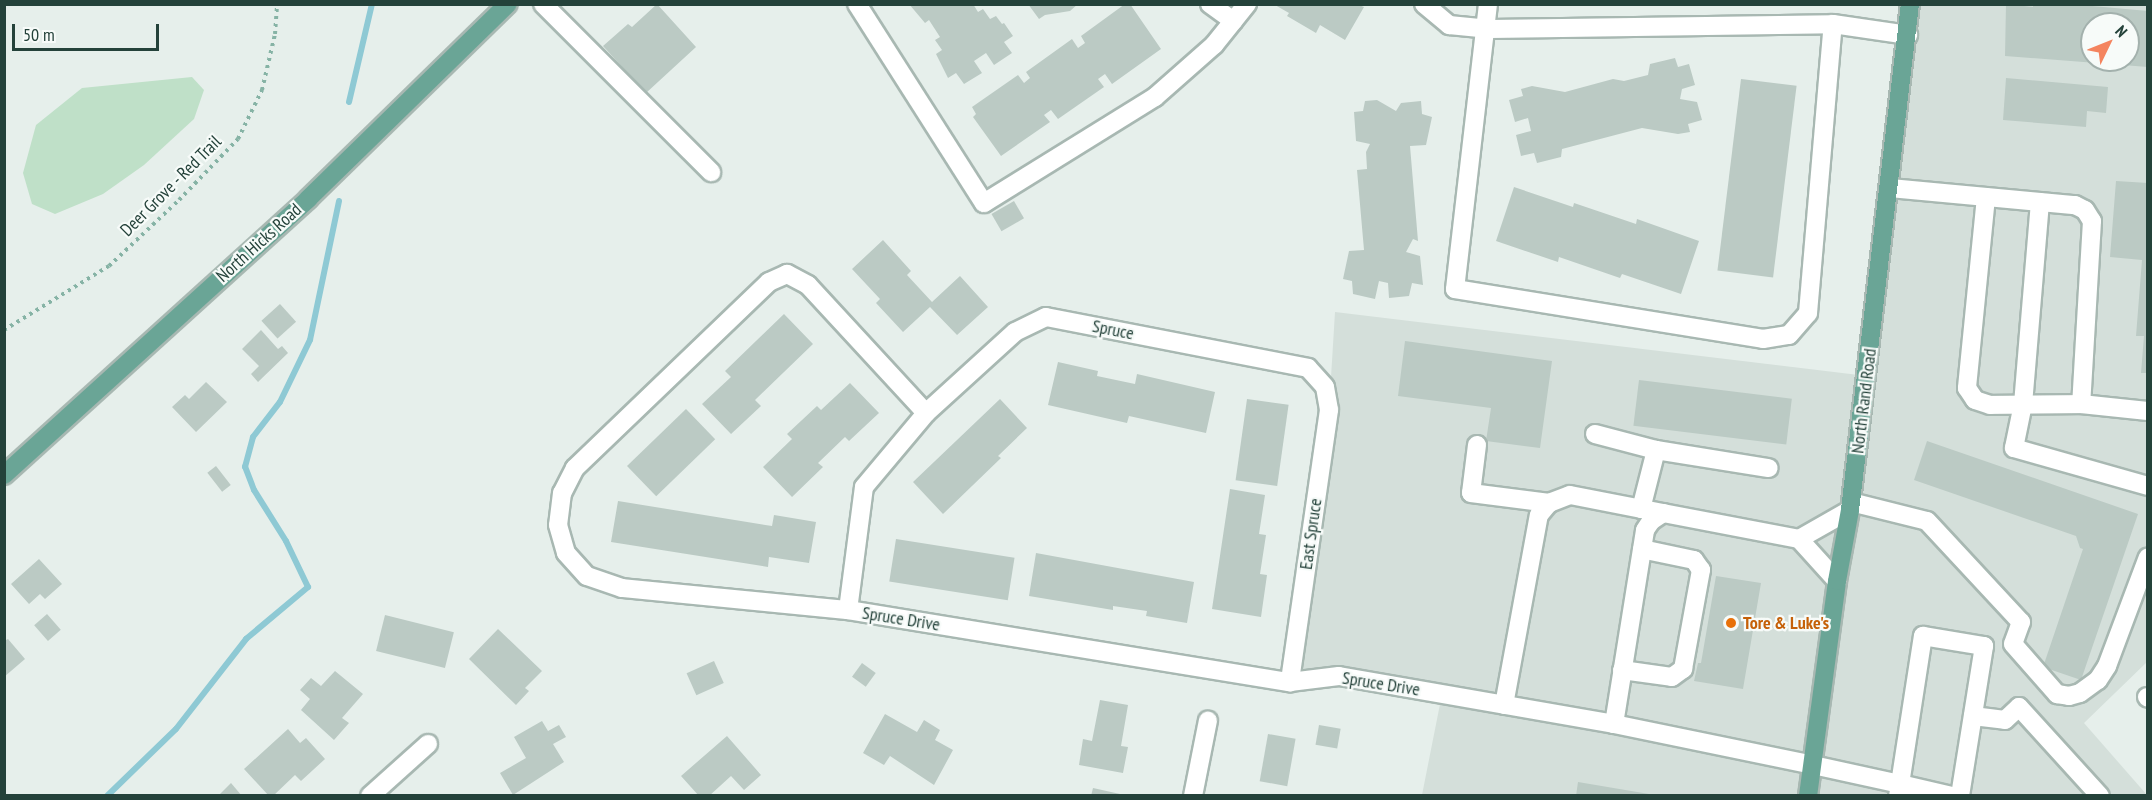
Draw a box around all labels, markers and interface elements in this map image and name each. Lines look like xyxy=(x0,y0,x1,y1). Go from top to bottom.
scale bar xyxy=(15,12,162,50)
north arrow xyxy=(2080,12,2140,72)
text: N xyxy=(2111,21,2132,41)
text: 50 m xyxy=(23,23,55,46)
street label: Deer Grove - Red Trail xyxy=(116,131,226,241)
street label: North Hicks Road xyxy=(212,199,306,287)
street label: Spruce xyxy=(1090,315,1136,345)
street label: North Rand Road xyxy=(1847,347,1881,455)
street label: East Spruce xyxy=(1295,497,1327,571)
street label: Spruce Drive xyxy=(861,602,941,636)
place label: Tore & Luke's xyxy=(1743,612,1829,634)
marker: Tore & Luke's xyxy=(1724,616,1738,630)
street label: Spruce Drive xyxy=(1341,667,1421,701)

